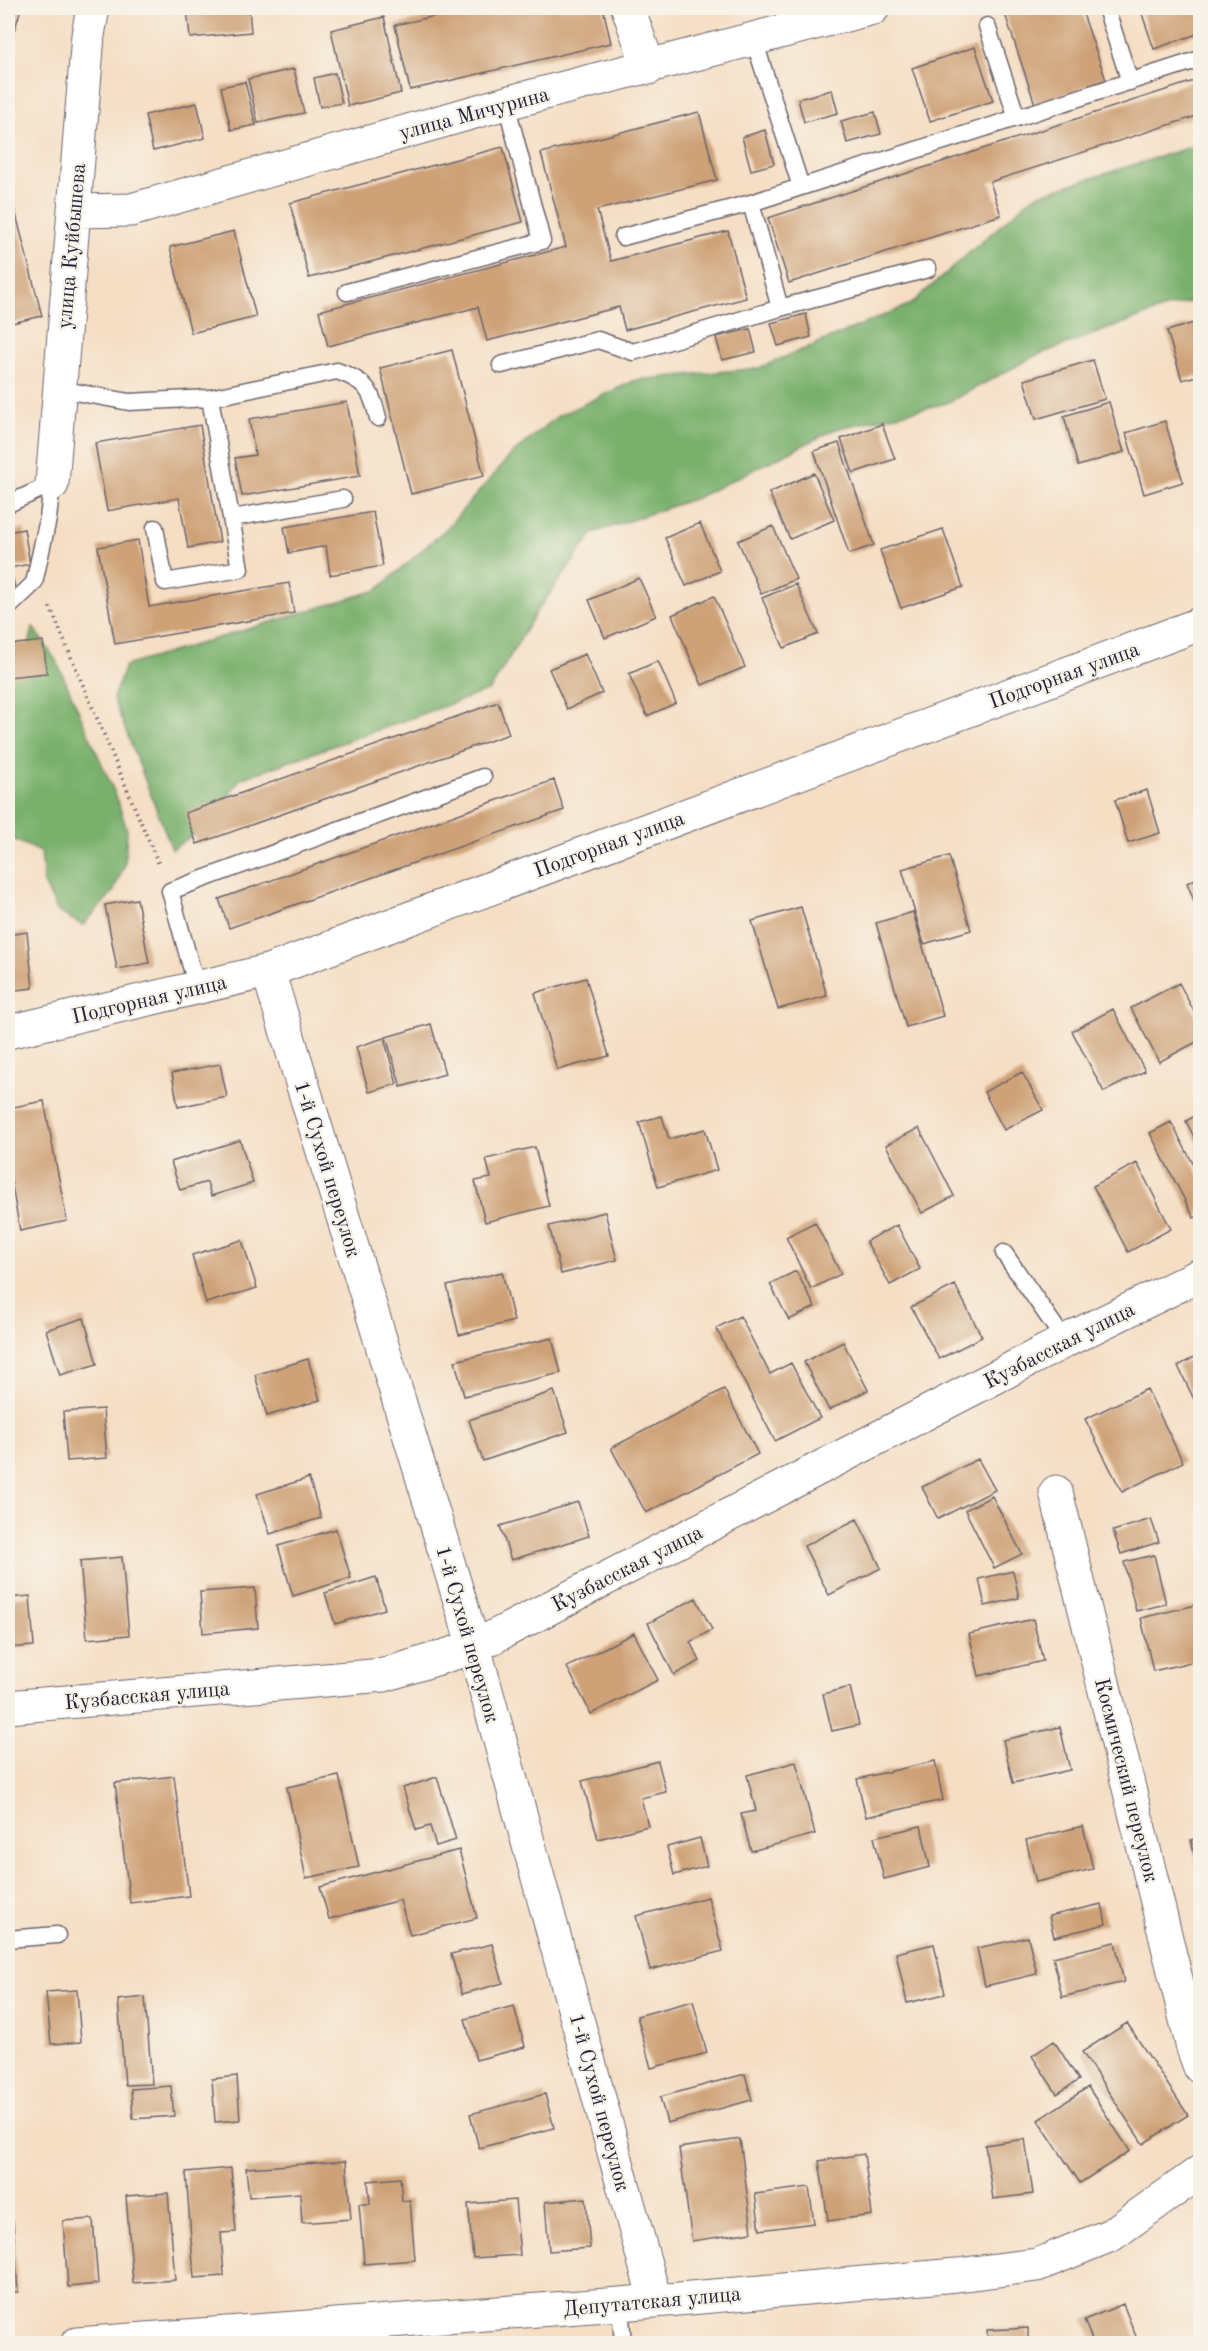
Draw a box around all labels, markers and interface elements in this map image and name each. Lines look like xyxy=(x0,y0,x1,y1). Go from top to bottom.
street label: улица Мичурина xyxy=(397,84,552,145)
street label: улица Куйбышева xyxy=(55,162,90,330)
street label: Подгорная улица xyxy=(986,639,1143,713)
street label: Подгорная улица xyxy=(531,808,688,882)
street label: Подгорная улица xyxy=(70,972,229,1029)
street label: 1-й Сухой переулок xyxy=(290,1079,364,1261)
street label: Кузбасская улица xyxy=(981,1299,1138,1393)
street label: Кузбасская улица xyxy=(549,1522,706,1616)
street label: 1-й Сухой переулок xyxy=(431,1543,502,1726)
street label: Космический переулок xyxy=(1090,1676,1161,1885)
street label: Кузбасская улица xyxy=(63,1679,231,1714)
street label: 1-й Сухой переулок xyxy=(565,2011,633,2194)
street label: Депутатская улица xyxy=(562,2284,742,2321)

